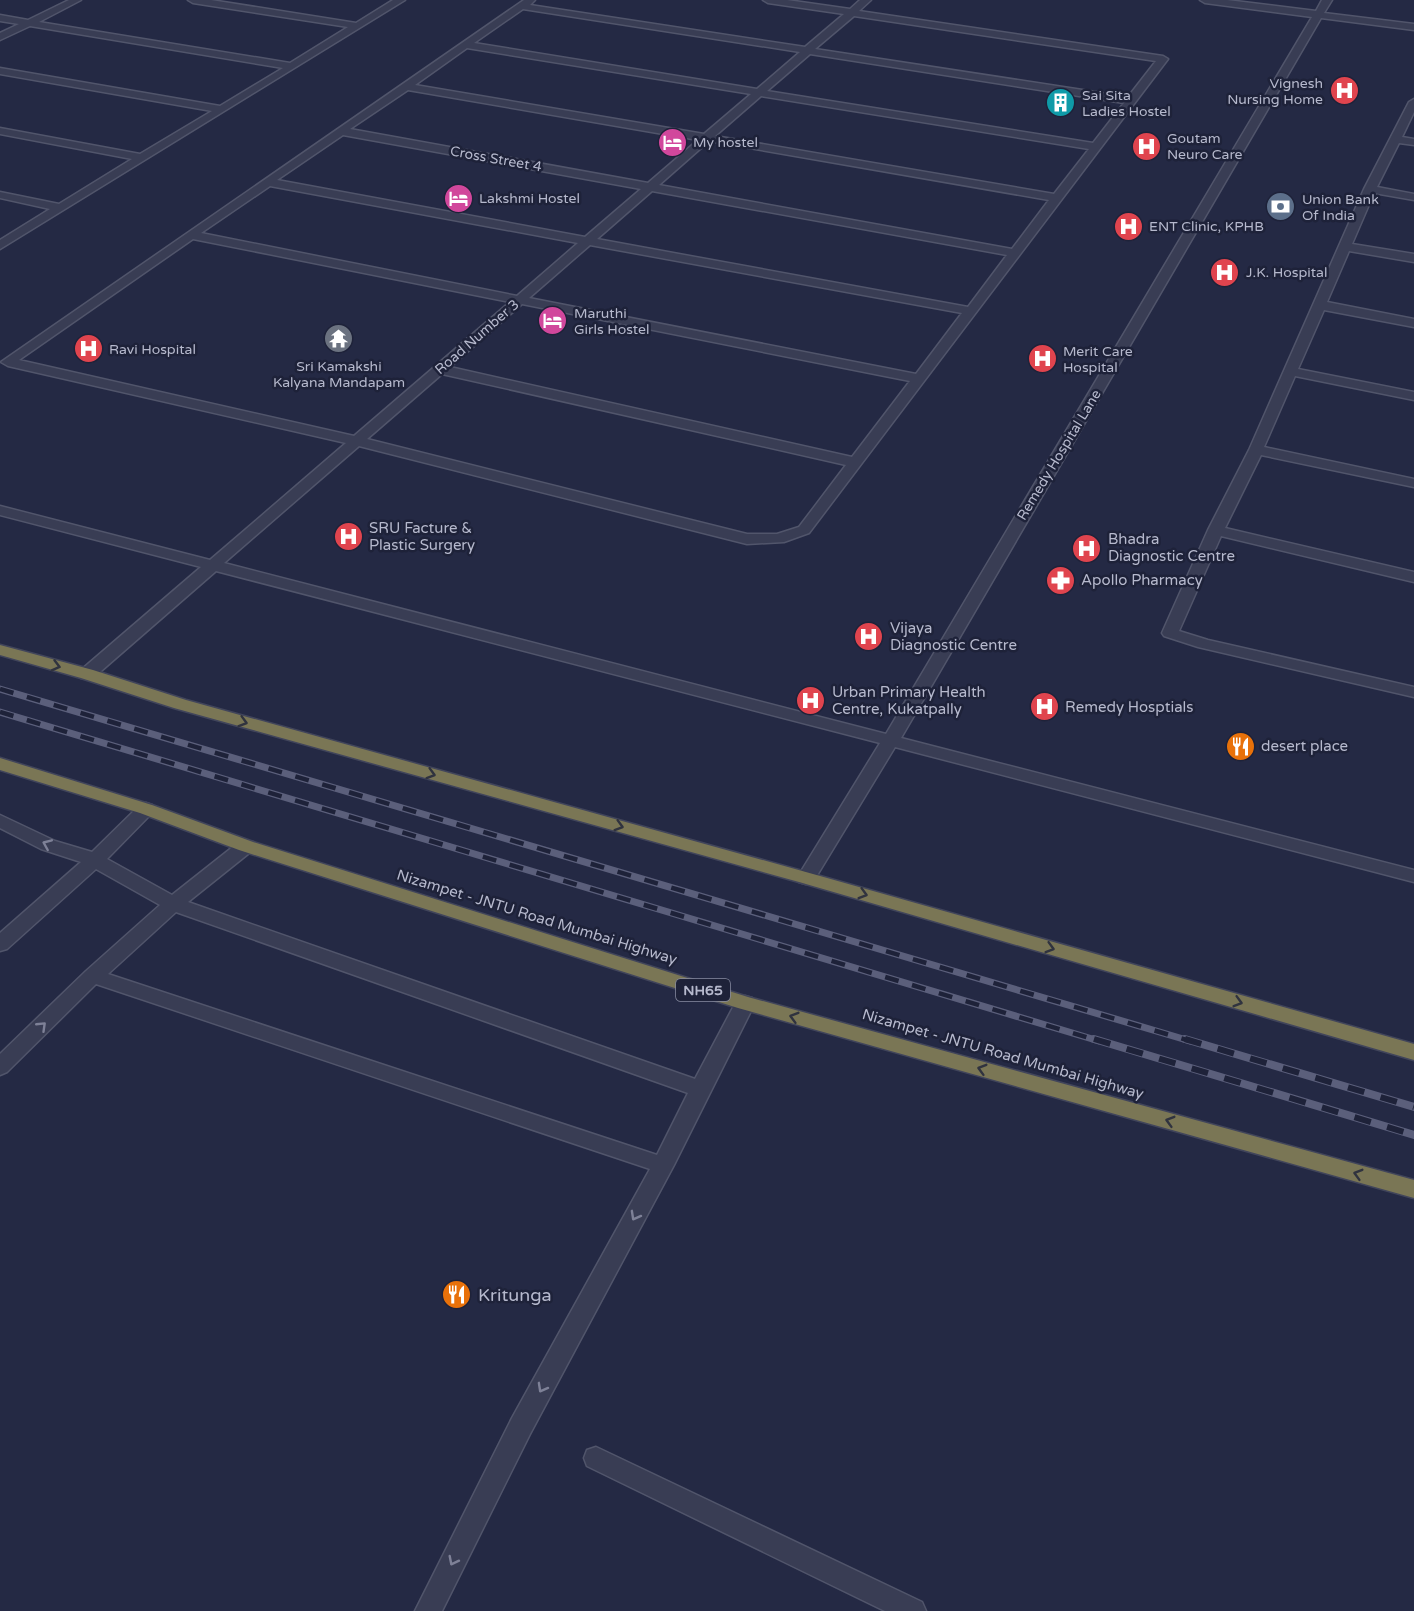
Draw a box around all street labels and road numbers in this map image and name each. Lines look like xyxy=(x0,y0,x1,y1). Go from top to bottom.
street label: Cross Street 4 xyxy=(449,143,543,175)
street label: Road Number 3 xyxy=(431,296,523,378)
street label: Remedy Hospital Lane xyxy=(1013,387,1105,523)
street label: Nizampet - JNTU Road Mumbai Highway xyxy=(395,866,679,968)
road number: NH65 xyxy=(676,979,730,1001)
street label: Nizampet - JNTU Road Mumbai Highway xyxy=(860,1005,1146,1103)

